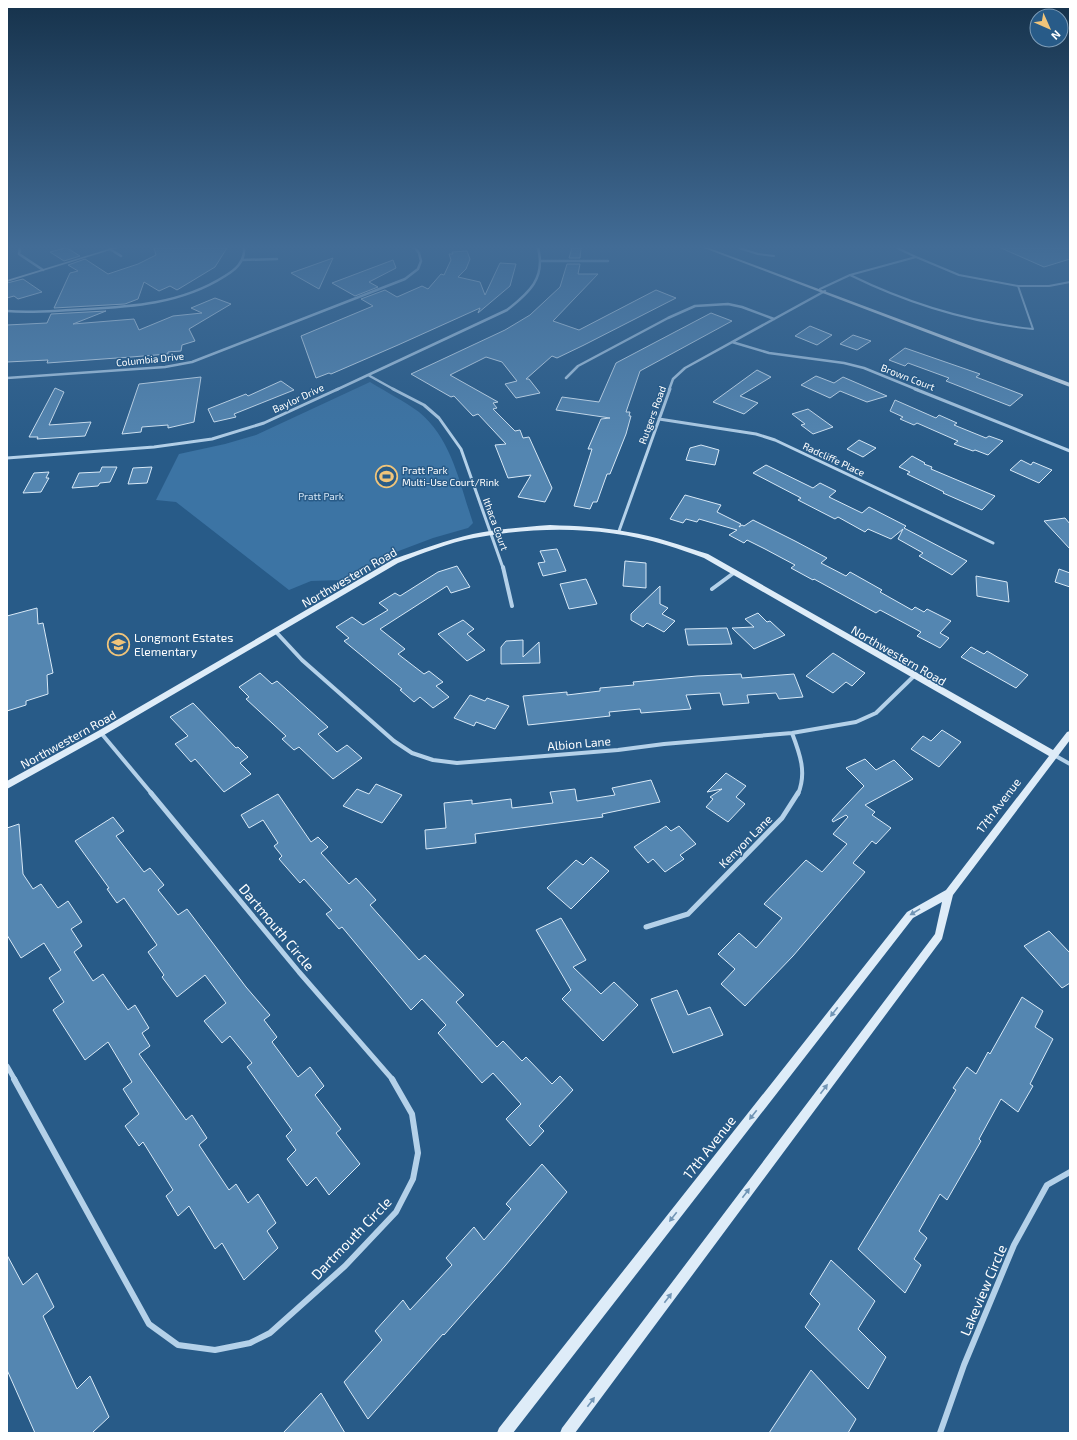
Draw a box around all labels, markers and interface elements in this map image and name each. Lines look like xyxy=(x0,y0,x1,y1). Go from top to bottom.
north arrow xyxy=(1029,8,1069,48)
text: N xyxy=(1049,28,1064,43)
street label: Columbia Drive xyxy=(115,349,185,369)
street label: Brown Court xyxy=(879,361,937,393)
street label: Baylor Drive xyxy=(270,381,326,415)
street label: Rutgers Road xyxy=(636,384,668,446)
street label: Radcliffe Place xyxy=(801,439,867,479)
sports icon: Pratt Park Multi-Use Court/Rink xyxy=(374,463,400,489)
place label: Pratt Park Multi-Use Court/Rink xyxy=(402,464,499,488)
park label: Pratt Park xyxy=(298,490,344,502)
street label: Ithaca Court xyxy=(481,496,511,552)
street label: Northwestern Road xyxy=(299,544,399,610)
street label: Northwestern Road xyxy=(849,622,949,688)
place label: Longmont Estates Elementary xyxy=(134,630,233,658)
school or university icon: Longmont Estates Elementary xyxy=(106,631,132,657)
street label: Northwestern Road xyxy=(18,707,118,771)
street label: Albion Lane xyxy=(547,733,611,753)
street label: 17th Avenue xyxy=(973,775,1023,835)
street label: Kenyon Lane xyxy=(716,812,774,870)
street label: Dartmouth Circle xyxy=(236,880,318,974)
one-way arrow xyxy=(910,908,921,916)
one-way arrow xyxy=(829,1007,838,1018)
one-way arrow xyxy=(820,1084,828,1095)
one-way arrow xyxy=(749,1109,758,1120)
street label: 17th Avenue xyxy=(679,1112,739,1182)
one-way arrow xyxy=(742,1188,750,1199)
street label: Dartmouth Circle xyxy=(307,1193,395,1283)
one-way arrow xyxy=(670,1212,678,1222)
street label: Lakeview Circle xyxy=(956,1242,1010,1338)
one-way arrow xyxy=(664,1292,673,1303)
one-way arrow xyxy=(586,1396,595,1407)

